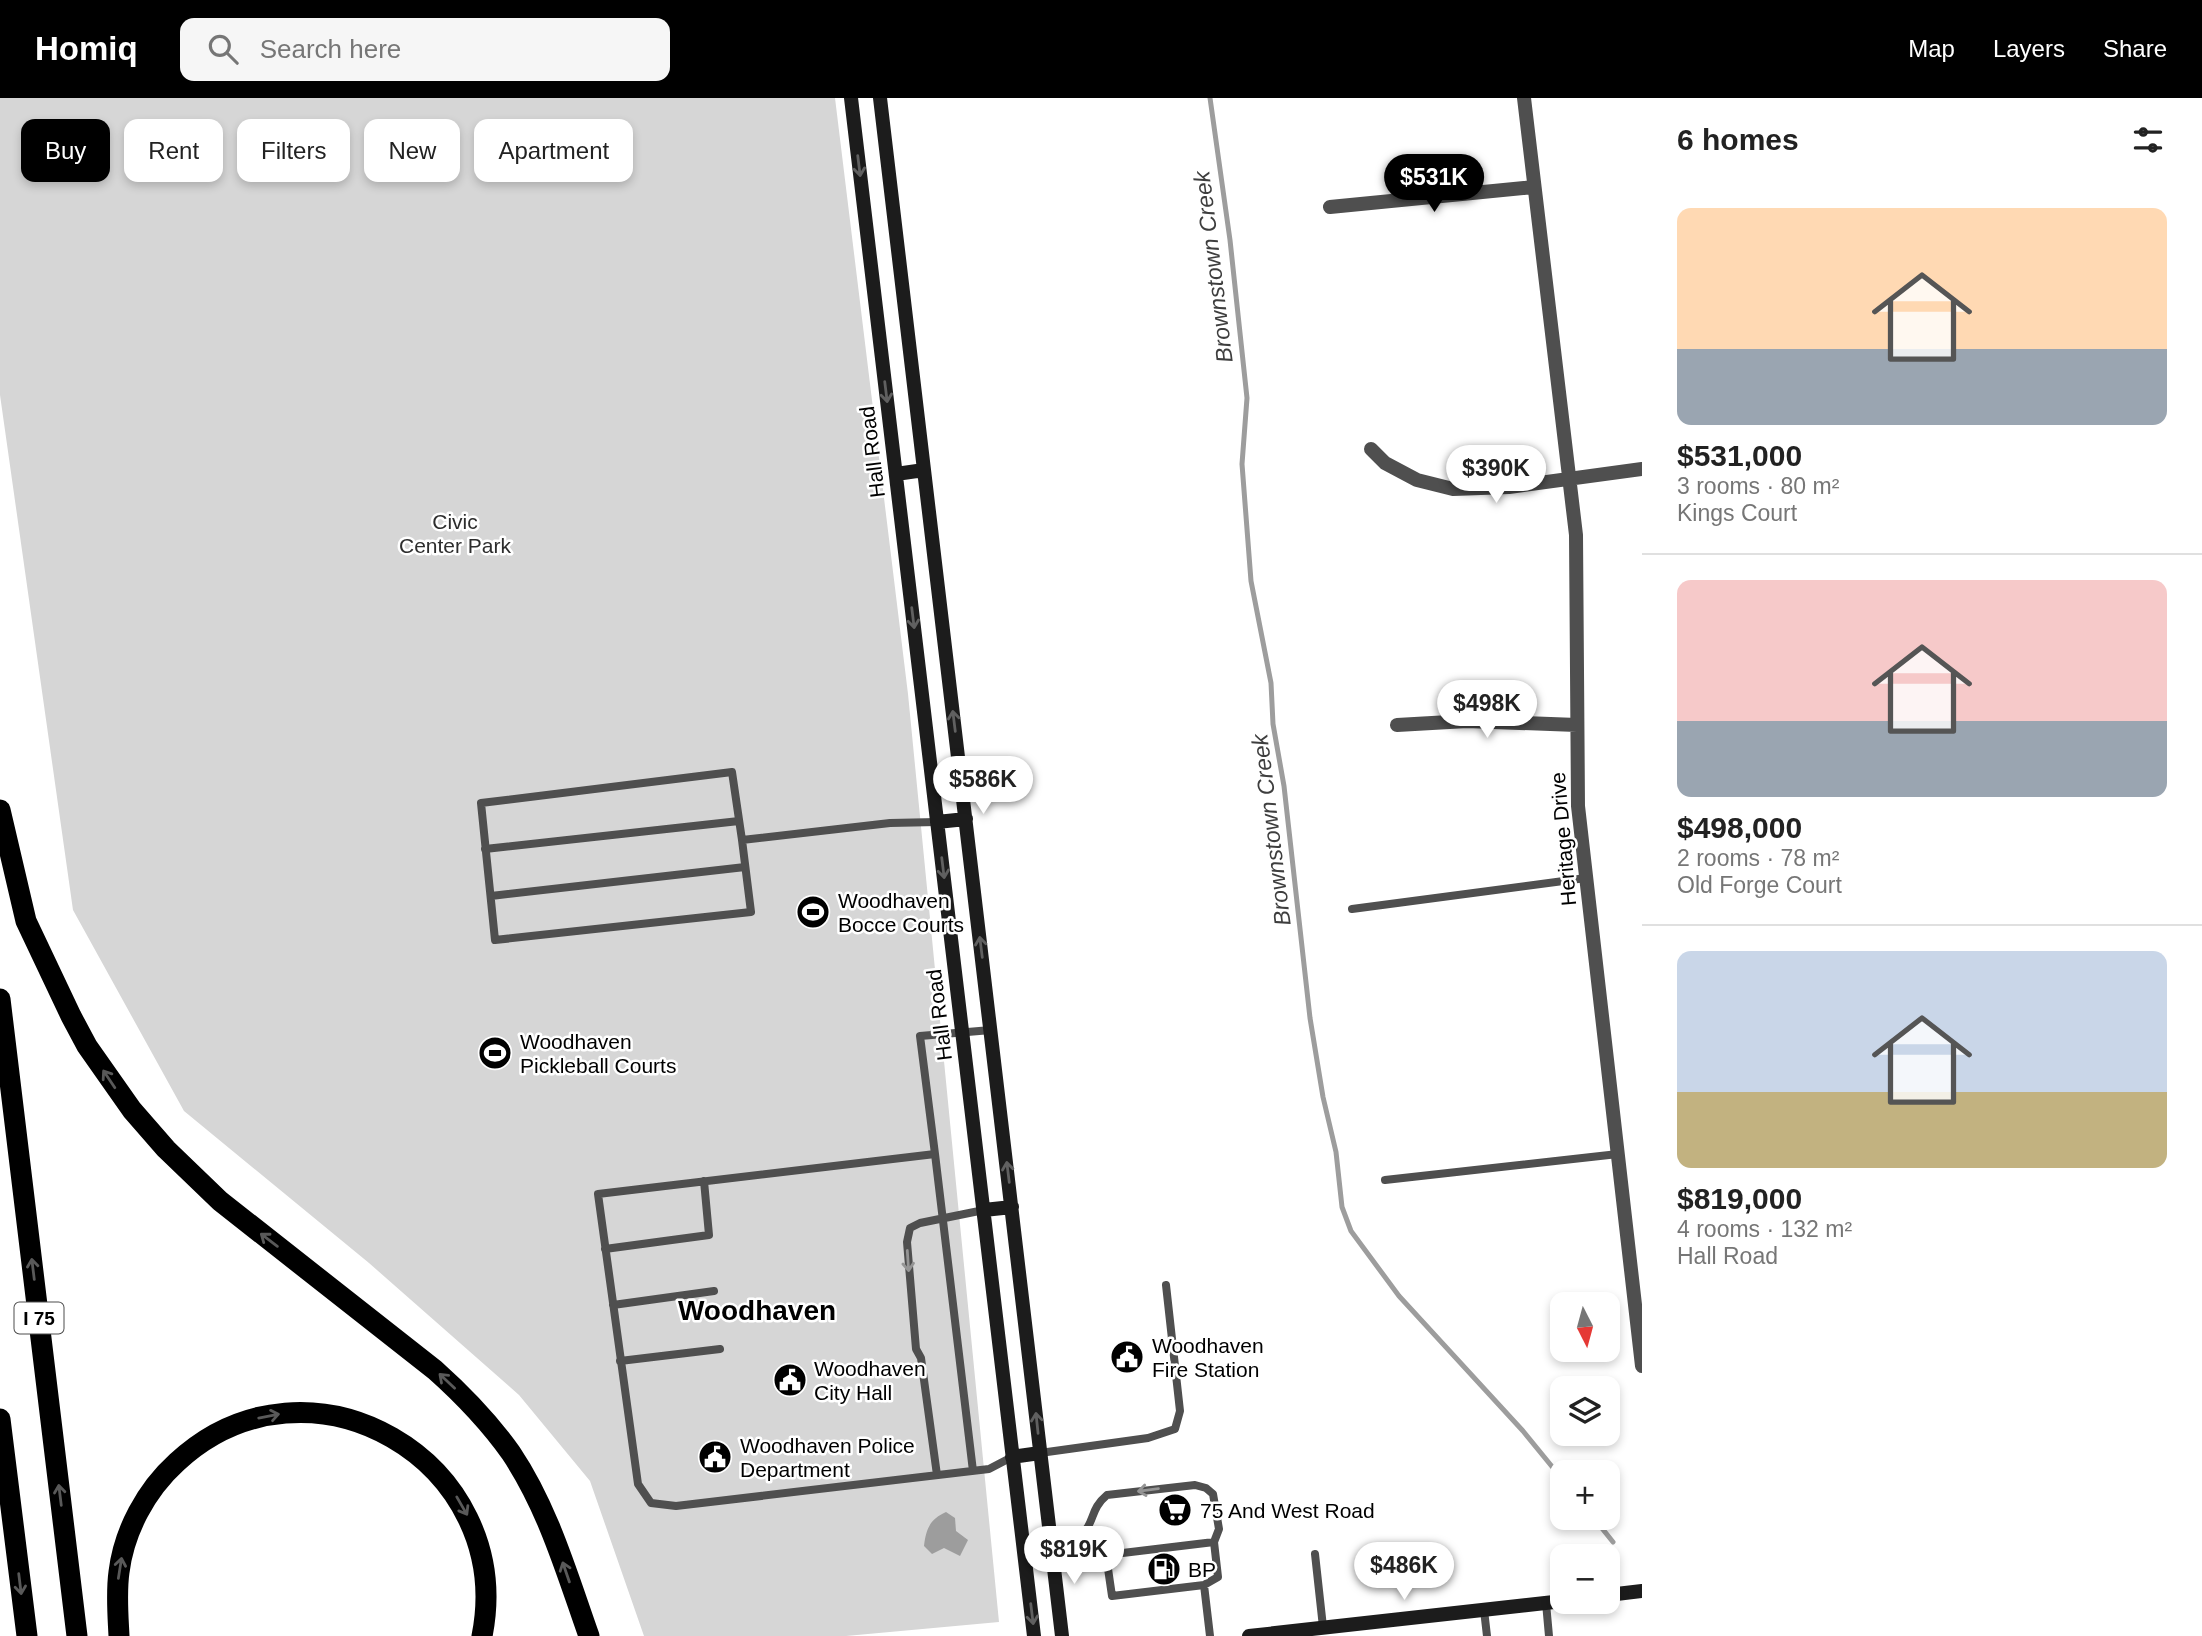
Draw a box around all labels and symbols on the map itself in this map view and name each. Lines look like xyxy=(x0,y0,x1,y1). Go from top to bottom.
one-way arrow xyxy=(853,154,866,177)
pin: $531K xyxy=(1385,155,1483,214)
water label: Brownstown Creek xyxy=(1188,168,1238,364)
one-way arrow xyxy=(880,380,893,403)
street label: Hall Road xyxy=(855,405,889,499)
pin: $390K xyxy=(1447,446,1545,505)
park label: Civic Center Park xyxy=(399,510,512,557)
one-way arrow xyxy=(906,606,919,628)
pin: $498K xyxy=(1438,680,1536,740)
one-way arrow xyxy=(948,710,961,732)
water label: Brownstown Creek xyxy=(1246,731,1296,927)
pin: $586K xyxy=(934,756,1032,816)
street label: Heritage Drive xyxy=(1546,771,1580,907)
one-way arrow xyxy=(936,856,949,879)
place label: Woodhaven Bocce Courts xyxy=(838,889,964,936)
sports icon: Woodhaven Bocce Courts xyxy=(794,893,832,931)
one-way arrow xyxy=(974,936,987,958)
street label: Hall Road xyxy=(922,968,956,1062)
place label: Woodhaven Pickleball Courts xyxy=(520,1030,676,1077)
sports icon: Woodhaven Pickleball Courts xyxy=(476,1034,514,1072)
one-way arrow xyxy=(102,1070,116,1089)
one-way arrow xyxy=(1001,1162,1014,1184)
one-way arrow xyxy=(260,1232,279,1247)
one-way arrow xyxy=(902,1249,915,1272)
one-way arrow xyxy=(26,1259,39,1281)
north arrow xyxy=(1550,1292,1620,1362)
district label: Woodhaven xyxy=(678,1295,836,1326)
road number: I 75 xyxy=(14,1302,64,1334)
place label: Woodhaven Fire Station xyxy=(1152,1334,1264,1381)
public building icon: Woodhaven Fire Station xyxy=(1108,1338,1146,1376)
place label: Woodhaven City Hall xyxy=(814,1357,926,1404)
public building icon: Woodhaven City Hall xyxy=(771,1361,809,1399)
one-way arrow xyxy=(439,1372,456,1389)
one-way arrow xyxy=(257,1409,280,1423)
one-way arrow xyxy=(1030,1412,1043,1435)
place label: Woodhaven Police Department xyxy=(740,1434,915,1481)
public building icon: Woodhaven Police Department xyxy=(696,1438,734,1476)
one-way arrow xyxy=(54,1484,67,1507)
one-way arrow xyxy=(1137,1484,1160,1497)
supermarket icon: 75 And West Road xyxy=(1156,1491,1194,1529)
one-way arrow xyxy=(456,1495,469,1516)
place label: 75 And West Road xyxy=(1200,1499,1375,1522)
pin: $819K xyxy=(1025,1526,1123,1586)
pin: $486K xyxy=(1355,1542,1453,1602)
fuel station icon: BP xyxy=(1145,1550,1183,1588)
one-way arrow xyxy=(114,1557,127,1580)
place label: BP xyxy=(1188,1558,1216,1581)
one-way arrow xyxy=(559,1561,571,1583)
one-way arrow xyxy=(14,1573,27,1595)
one-way arrow xyxy=(1025,1602,1038,1625)

